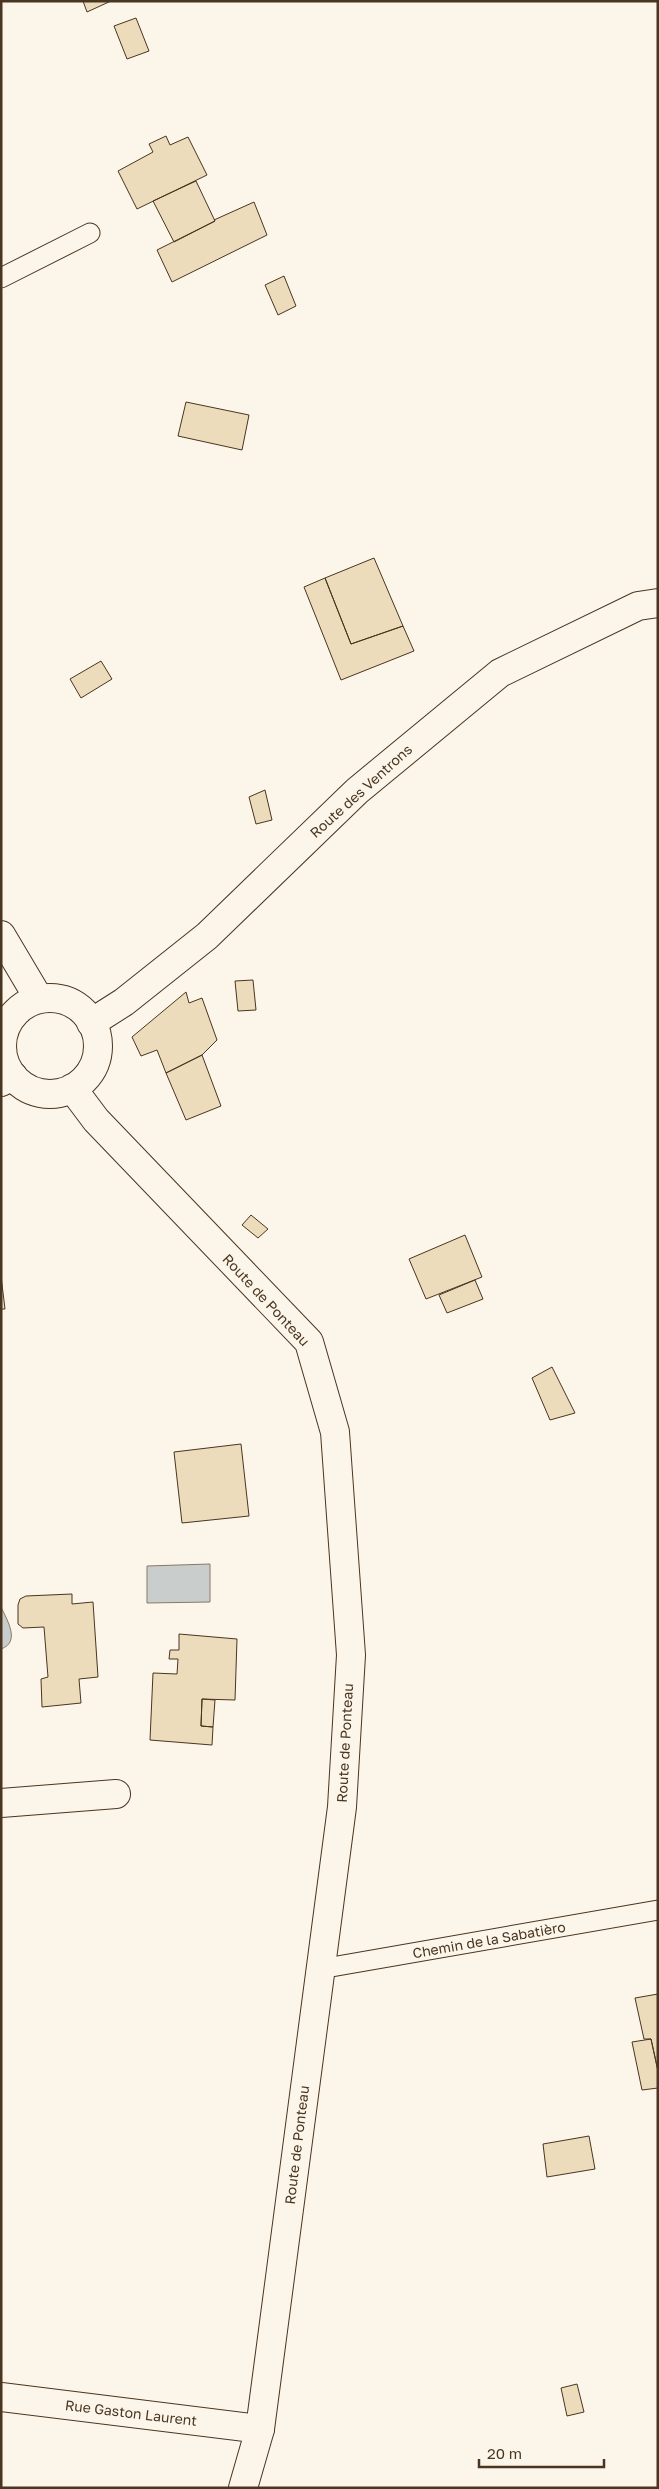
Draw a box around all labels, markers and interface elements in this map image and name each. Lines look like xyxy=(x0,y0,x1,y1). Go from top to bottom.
street label: Route des Ventrons xyxy=(306,740,415,841)
street label: Route de Ponteau xyxy=(219,1250,313,1349)
street label: Route de Ponteau xyxy=(333,1683,356,1803)
street label: Chemin de la Sabatièro xyxy=(411,1918,567,1961)
street label: Route de Ponteau xyxy=(281,2084,312,2205)
street label: Rue Gaston Laurent xyxy=(64,2396,198,2429)
scale bar xyxy=(479,2436,604,2468)
text: 20 m xyxy=(487,2444,522,2462)

